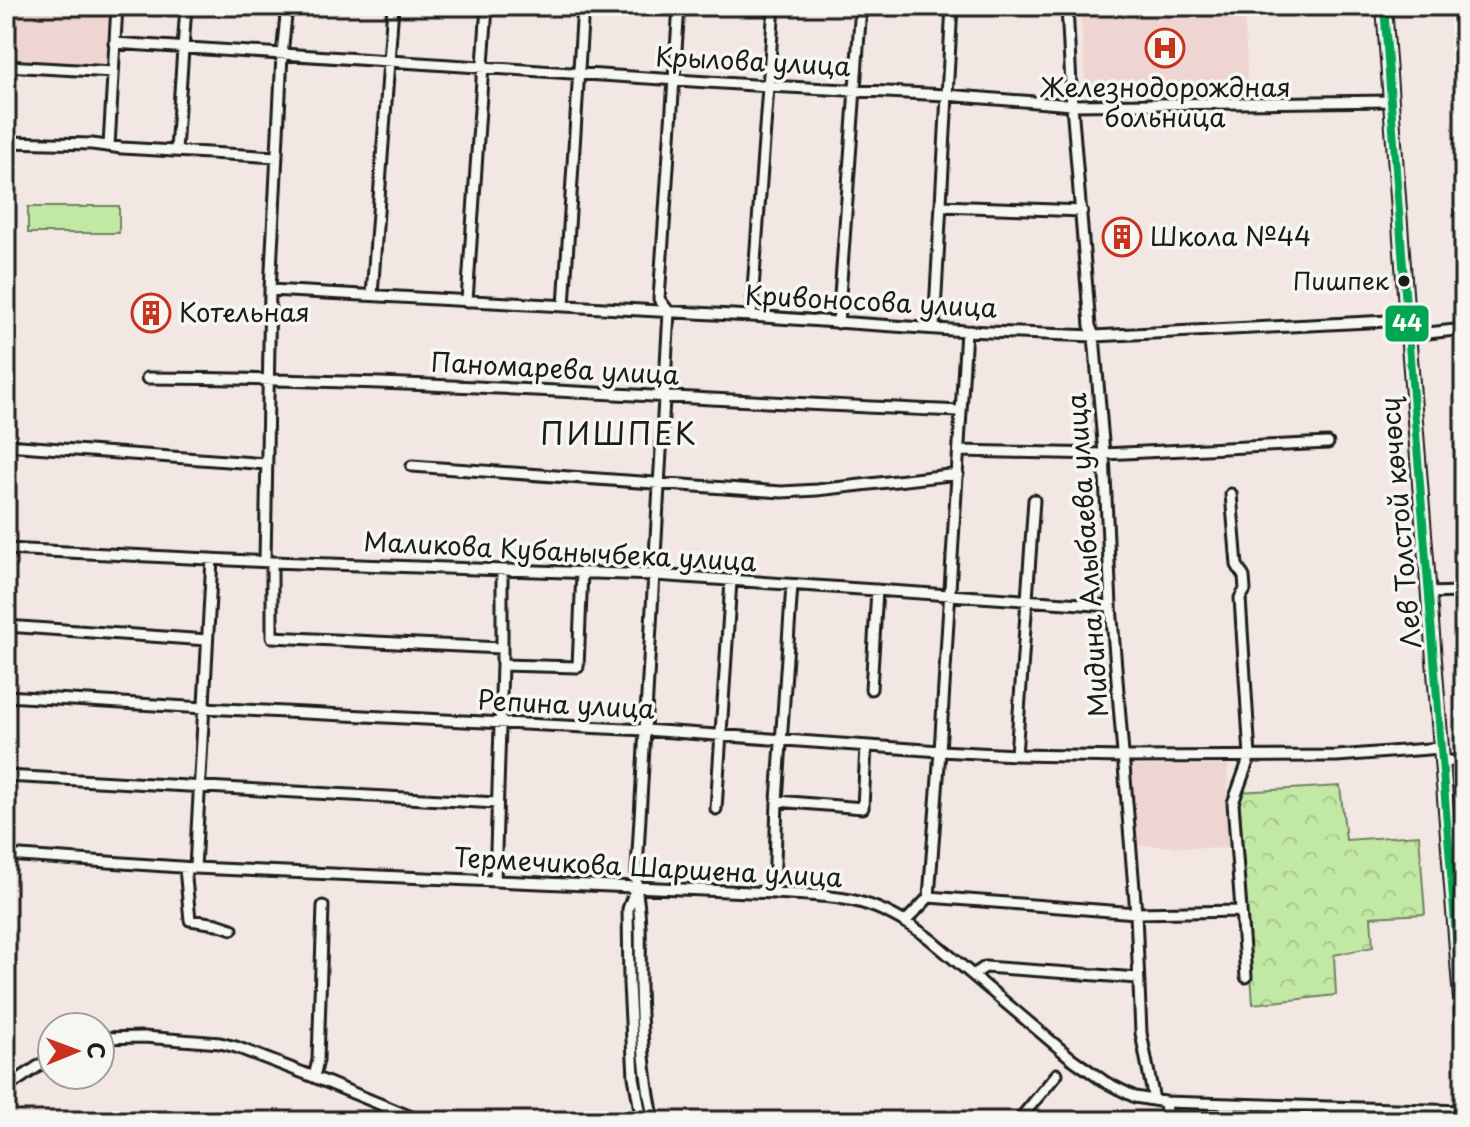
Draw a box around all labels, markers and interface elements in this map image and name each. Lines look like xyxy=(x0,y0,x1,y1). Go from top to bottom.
hospital icon: Железнодорождная больница xyxy=(1144,27,1186,69)
street label: Крылова улица xyxy=(655,36,852,85)
place label: Железнодорождная больница xyxy=(1039,67,1291,136)
building icon: Школа №44 xyxy=(1101,216,1143,258)
place label: Школа №44 xyxy=(1150,216,1311,255)
place label: Пишпек xyxy=(1293,262,1390,298)
marker: Пишпек xyxy=(1396,273,1412,289)
street label: Кривоносова улица xyxy=(744,274,999,327)
building icon: Котельная xyxy=(130,292,172,334)
place label: Котельная xyxy=(179,292,310,331)
line badge: 44 xyxy=(1384,304,1430,343)
text: 44 xyxy=(1392,305,1422,338)
street label: Паномарева улица xyxy=(430,342,681,394)
street label: Мидина Алыбаева улица xyxy=(1056,391,1117,719)
street label: Лев Толстой көчөсү xyxy=(1369,396,1430,650)
district label: ПИШПЕК xyxy=(540,410,698,455)
street label: Маликова Кубанычбека улица xyxy=(363,521,758,580)
street label: Репина улица xyxy=(476,679,656,728)
street label: Термечикова Шаршена улица xyxy=(453,837,844,896)
north arrow xyxy=(36,1011,116,1091)
text: С xyxy=(81,1042,114,1059)

